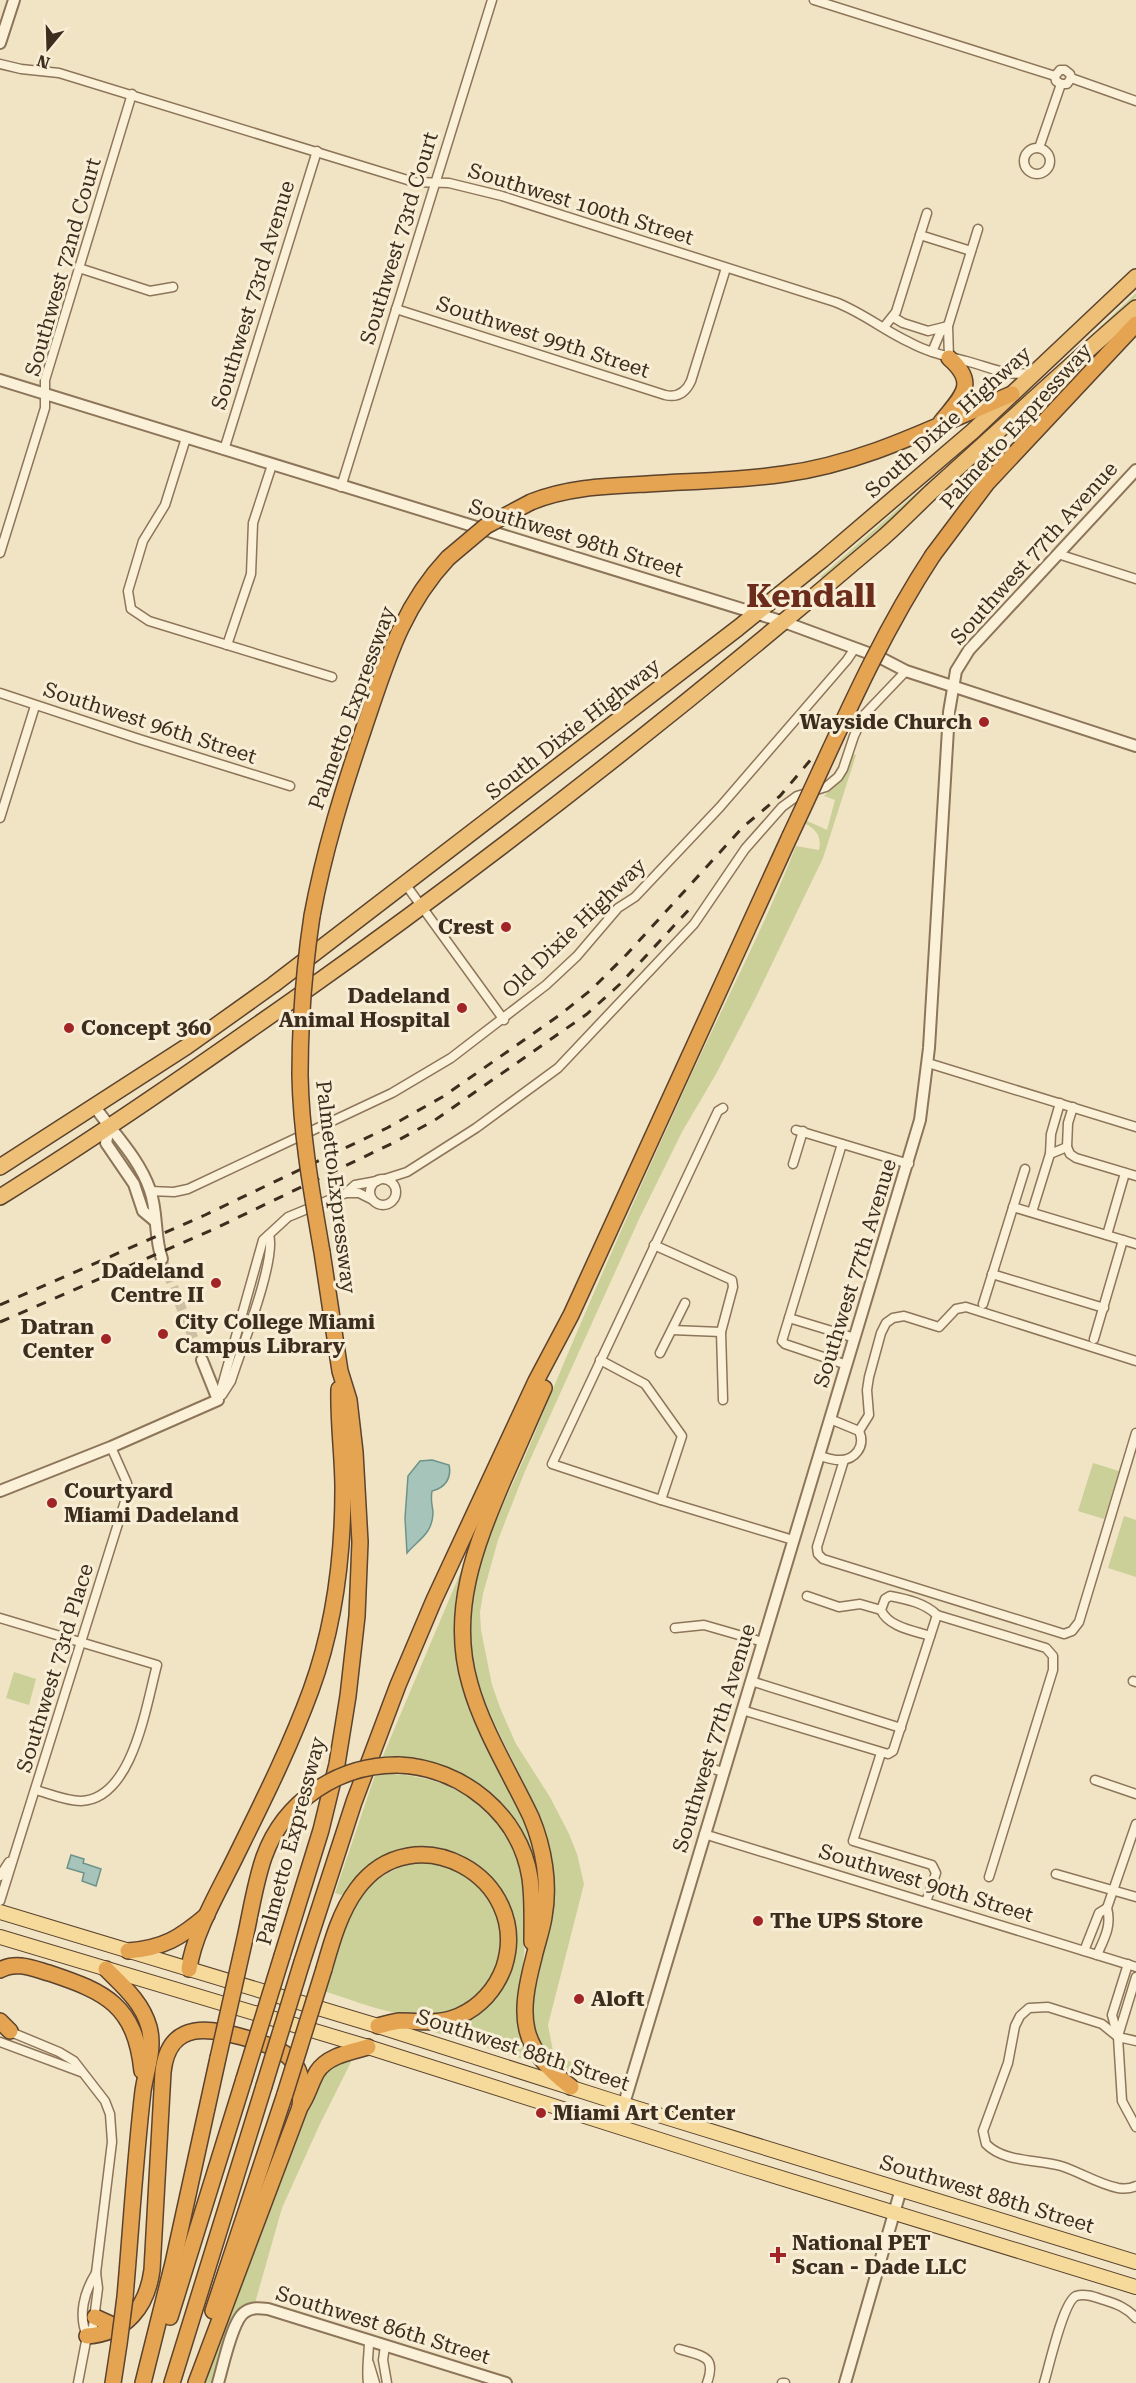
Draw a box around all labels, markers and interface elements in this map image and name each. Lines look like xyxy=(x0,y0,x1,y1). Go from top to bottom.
north arrow xyxy=(18,18,78,78)
text: N xyxy=(34,51,52,73)
street label: Southwest 73rd Court xyxy=(355,129,443,347)
street label: Southwest 72nd Court xyxy=(20,155,106,379)
street label: Southwest 100th Street xyxy=(465,158,697,250)
street label: Southwest 73rd Avenue xyxy=(207,178,299,412)
street label: Southwest 99th Street xyxy=(433,291,653,383)
street label: Palmetto Expressway xyxy=(935,338,1097,514)
street label: South Dixie Highway xyxy=(860,341,1036,503)
street label: Southwest 77th Avenue xyxy=(946,457,1122,649)
street label: Southwest 98th Street xyxy=(466,494,686,582)
district label: Kendall xyxy=(746,576,876,615)
street label: Palmetto Expressway xyxy=(304,602,400,813)
street label: South Dixie Highway xyxy=(481,653,665,805)
street label: Southwest 96th Street xyxy=(40,677,260,769)
place label: Wayside Church xyxy=(799,710,972,734)
marker: Wayside Church xyxy=(977,715,991,729)
street label: Old Dixie Highway xyxy=(497,853,651,1003)
place label: Crest xyxy=(438,915,494,939)
marker: Crest xyxy=(499,920,513,934)
place label: Dadeland Animal Hospital xyxy=(279,984,450,1032)
marker: Dadeland Animal Hospital xyxy=(455,1001,469,1015)
place label: Concept 360 xyxy=(81,1016,211,1040)
marker: Concept 360 xyxy=(62,1021,76,1035)
street label: Palmetto Expressway xyxy=(311,1079,361,1296)
street label: Southwest 77th Avenue xyxy=(809,1156,901,1390)
place label: Dadeland Centre II xyxy=(101,1259,204,1307)
marker: Dadeland Centre II xyxy=(209,1276,223,1290)
place label: City College Miami Campus Library xyxy=(175,1310,375,1358)
place label: Datran Center xyxy=(21,1315,94,1363)
marker: City College Miami Campus Library xyxy=(156,1327,170,1341)
marker: Datran Center xyxy=(99,1332,113,1346)
place label: Courtyard Miami Dadeland xyxy=(64,1479,239,1527)
marker: Courtyard Miami Dadeland xyxy=(45,1496,59,1510)
street label: Southwest 73rd Place xyxy=(12,1561,98,1775)
street label: Southwest 77th Avenue xyxy=(668,1621,760,1855)
street label: Palmetto Expressway xyxy=(252,1734,331,1948)
street label: Southwest 90th Street xyxy=(816,1839,1036,1927)
place label: The UPS Store xyxy=(770,1909,923,1933)
marker: The UPS Store xyxy=(751,1914,765,1928)
place label: Aloft xyxy=(591,1987,645,2011)
marker: Aloft xyxy=(572,1992,586,2006)
street label: Southwest 88th Street xyxy=(413,2004,633,2096)
place label: Miami Art Center xyxy=(553,2101,736,2125)
marker: Miami Art Center xyxy=(534,2106,548,2120)
street label: Southwest 88th Street xyxy=(877,2150,1097,2238)
place label: National PET Scan - Dade LLC xyxy=(792,2231,967,2279)
marker: National PET Scan - Dade LLC xyxy=(769,2246,787,2264)
street label: Southwest 86th Street xyxy=(273,2281,493,2369)

